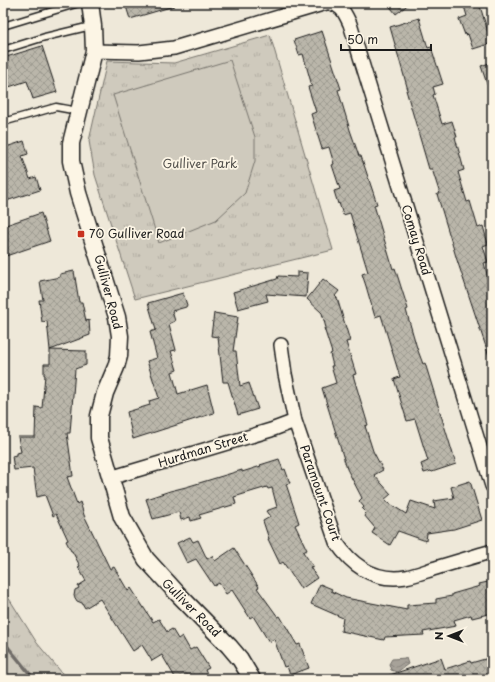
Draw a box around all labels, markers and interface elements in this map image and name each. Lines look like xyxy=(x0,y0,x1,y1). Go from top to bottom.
scale bar xyxy=(341,26,431,52)
text: 50 m xyxy=(347,30,378,48)
park label: Gulliver Park xyxy=(163,154,237,172)
street label: Comay Road xyxy=(398,202,436,277)
place label: 70 Gulliver Road xyxy=(89,224,185,242)
marker: 70 Gulliver Road xyxy=(76,229,86,239)
street label: Gulliver Road xyxy=(90,252,128,331)
street label: Hurdman Street xyxy=(156,427,250,471)
street label: Paramount Court xyxy=(296,442,346,543)
street label: Gulliver Road xyxy=(158,574,225,641)
north arrow xyxy=(429,616,469,656)
text: N xyxy=(430,631,447,640)

